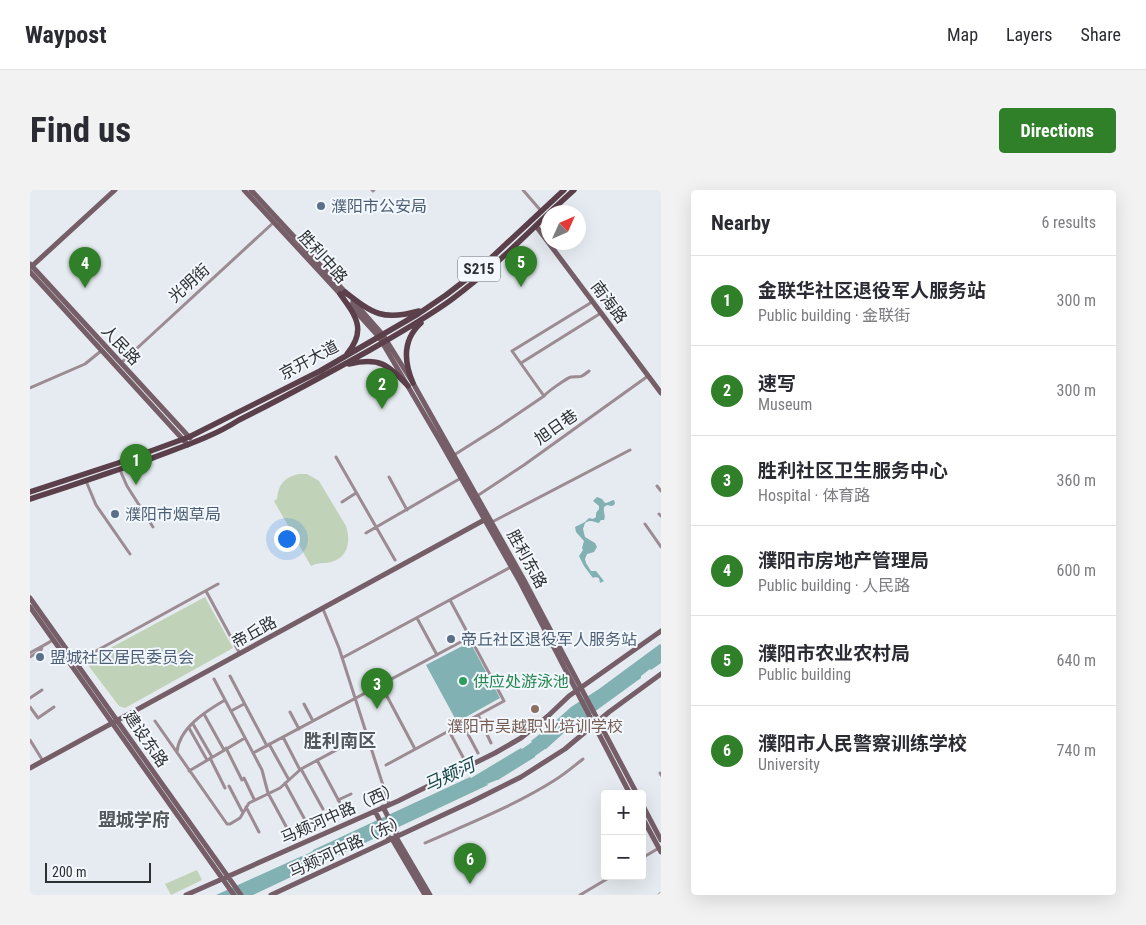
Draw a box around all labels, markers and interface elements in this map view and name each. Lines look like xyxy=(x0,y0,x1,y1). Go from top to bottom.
text: Waypost xyxy=(25,21,107,49)
text: Map xyxy=(947,24,978,45)
text: Layers xyxy=(1006,24,1053,45)
text: Share xyxy=(1081,24,1121,45)
button: Directions xyxy=(999,108,1116,153)
text: Find us xyxy=(30,110,131,151)
place label: 濮阳市公安局 xyxy=(331,197,427,216)
marker: 濮阳市公安局 xyxy=(315,200,327,212)
north arrow xyxy=(541,205,586,250)
text: Nearby xyxy=(711,211,770,235)
text: 6 results xyxy=(1041,213,1096,232)
street label: 胜利中路 xyxy=(295,227,351,287)
pin: 5 xyxy=(505,246,537,287)
pin: 4 xyxy=(69,247,101,288)
road number: S215 xyxy=(458,256,500,282)
street label: 光明街 xyxy=(165,260,213,306)
street label: 南海路 xyxy=(587,277,631,327)
text: 金联华社区退役军人服务站 xyxy=(758,279,986,302)
text: 1 xyxy=(723,291,731,310)
text: 300 m xyxy=(1057,291,1096,310)
text: Public building · 金联街 xyxy=(758,306,910,325)
street label: 人民路 xyxy=(98,321,144,369)
street label: 京开大道 xyxy=(276,337,342,383)
pin: 2 xyxy=(366,368,398,409)
text: 速写 xyxy=(758,372,796,395)
text: 2 xyxy=(723,381,731,400)
text: 300 m xyxy=(1057,381,1096,400)
text: Museum xyxy=(758,395,812,414)
street label: 旭日巷 xyxy=(531,405,581,449)
pin: 1 xyxy=(120,444,152,485)
text: 胜利社区卫生服务中心 xyxy=(758,459,948,482)
text: 3 xyxy=(723,471,731,490)
text: 360 m xyxy=(1057,471,1096,490)
text: Hospital · 体育路 xyxy=(758,486,870,505)
place label: 濮阳市烟草局 xyxy=(125,505,221,524)
marker: 濮阳市烟草局 xyxy=(109,508,121,520)
your location xyxy=(274,526,300,552)
street label: 胜利东路 xyxy=(503,526,551,592)
text: 濮阳市房地产管理局 xyxy=(758,549,929,572)
text: 4 xyxy=(723,561,731,580)
text: 600 m xyxy=(1057,561,1096,580)
text: Public building · 人民路 xyxy=(758,576,910,595)
street label: 帝丘路 xyxy=(228,612,280,652)
place label: 帝丘社区退役军人服务站 xyxy=(461,630,637,649)
marker: 帝丘社区退役军人服务站 xyxy=(445,633,457,645)
text: 濮阳市农业农村局 xyxy=(758,642,910,665)
place label: 盟城社区居民委员会 xyxy=(50,648,194,667)
marker: 盟城社区居民委员会 xyxy=(34,651,46,663)
text: 5 xyxy=(723,651,731,670)
text: 640 m xyxy=(1057,651,1096,670)
text: Public building xyxy=(758,665,851,684)
pin: 3 xyxy=(361,668,393,709)
place label: 供应处游泳池 xyxy=(473,672,569,691)
marker: 供应处游泳池 xyxy=(457,675,469,687)
marker: 濮阳市吴越职业培训学校 xyxy=(529,703,541,715)
street label: 建设东路 xyxy=(120,707,172,771)
place label: 濮阳市吴越职业培训学校 xyxy=(447,717,623,736)
district label: 胜利南区 xyxy=(304,730,376,751)
text: 濮阳市人民警察训练学校 xyxy=(758,732,967,755)
text: 6 xyxy=(723,741,731,760)
text: 740 m xyxy=(1057,741,1096,760)
water label: 马颊河 xyxy=(420,753,481,796)
text: University xyxy=(758,755,820,774)
street label: 马颊河中路（西） xyxy=(278,778,402,848)
map controls xyxy=(601,790,646,880)
button: + xyxy=(601,790,646,835)
district label: 盟城学府 xyxy=(98,809,170,830)
street label: 马颊河中路（东） xyxy=(286,810,410,882)
button: − xyxy=(601,835,646,880)
pin: 6 xyxy=(454,843,486,884)
scale bar xyxy=(45,860,151,883)
text: 200 m xyxy=(52,864,87,880)

